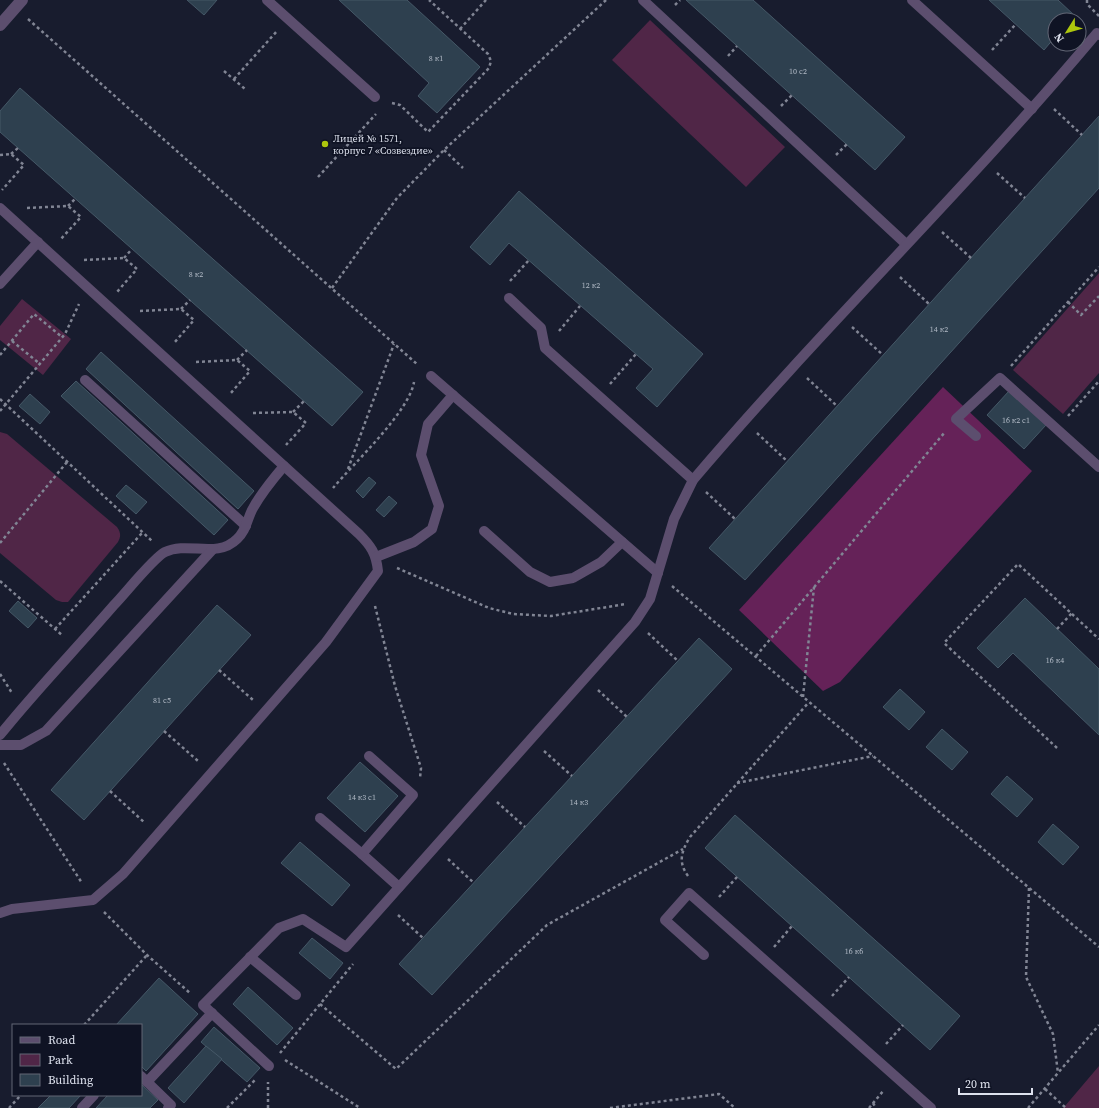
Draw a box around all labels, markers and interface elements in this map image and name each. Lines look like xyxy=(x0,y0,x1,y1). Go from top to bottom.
north arrow xyxy=(1047,12,1087,52)
text: N xyxy=(1051,30,1068,45)
house number: 8 к1 xyxy=(429,53,443,64)
house number: 10 с2 xyxy=(789,66,807,77)
place label: Лицей № 1571, корпус 7 «Созвездие» xyxy=(333,132,433,157)
marker: Лицей № 1571, корпус 7 «Созвездие» xyxy=(320,139,330,149)
house number: 8 к2 xyxy=(189,269,203,280)
house number: 12 к2 xyxy=(582,280,600,291)
house number: 14 к2 xyxy=(930,324,948,335)
house number: 16 к2 с1 xyxy=(1002,415,1030,426)
house number: 16 к4 xyxy=(1046,655,1064,666)
house number: 81 с5 xyxy=(153,695,171,706)
house number: 14 к3 с1 xyxy=(348,792,376,803)
house number: 14 к3 xyxy=(570,797,588,808)
house number: 16 к6 xyxy=(845,946,863,957)
legend xyxy=(12,1024,142,1096)
text: Road xyxy=(48,1032,75,1048)
text: Park xyxy=(48,1052,73,1068)
scale bar xyxy=(959,1070,1032,1096)
text: Building xyxy=(48,1072,93,1088)
text: 20 m xyxy=(965,1076,991,1092)

